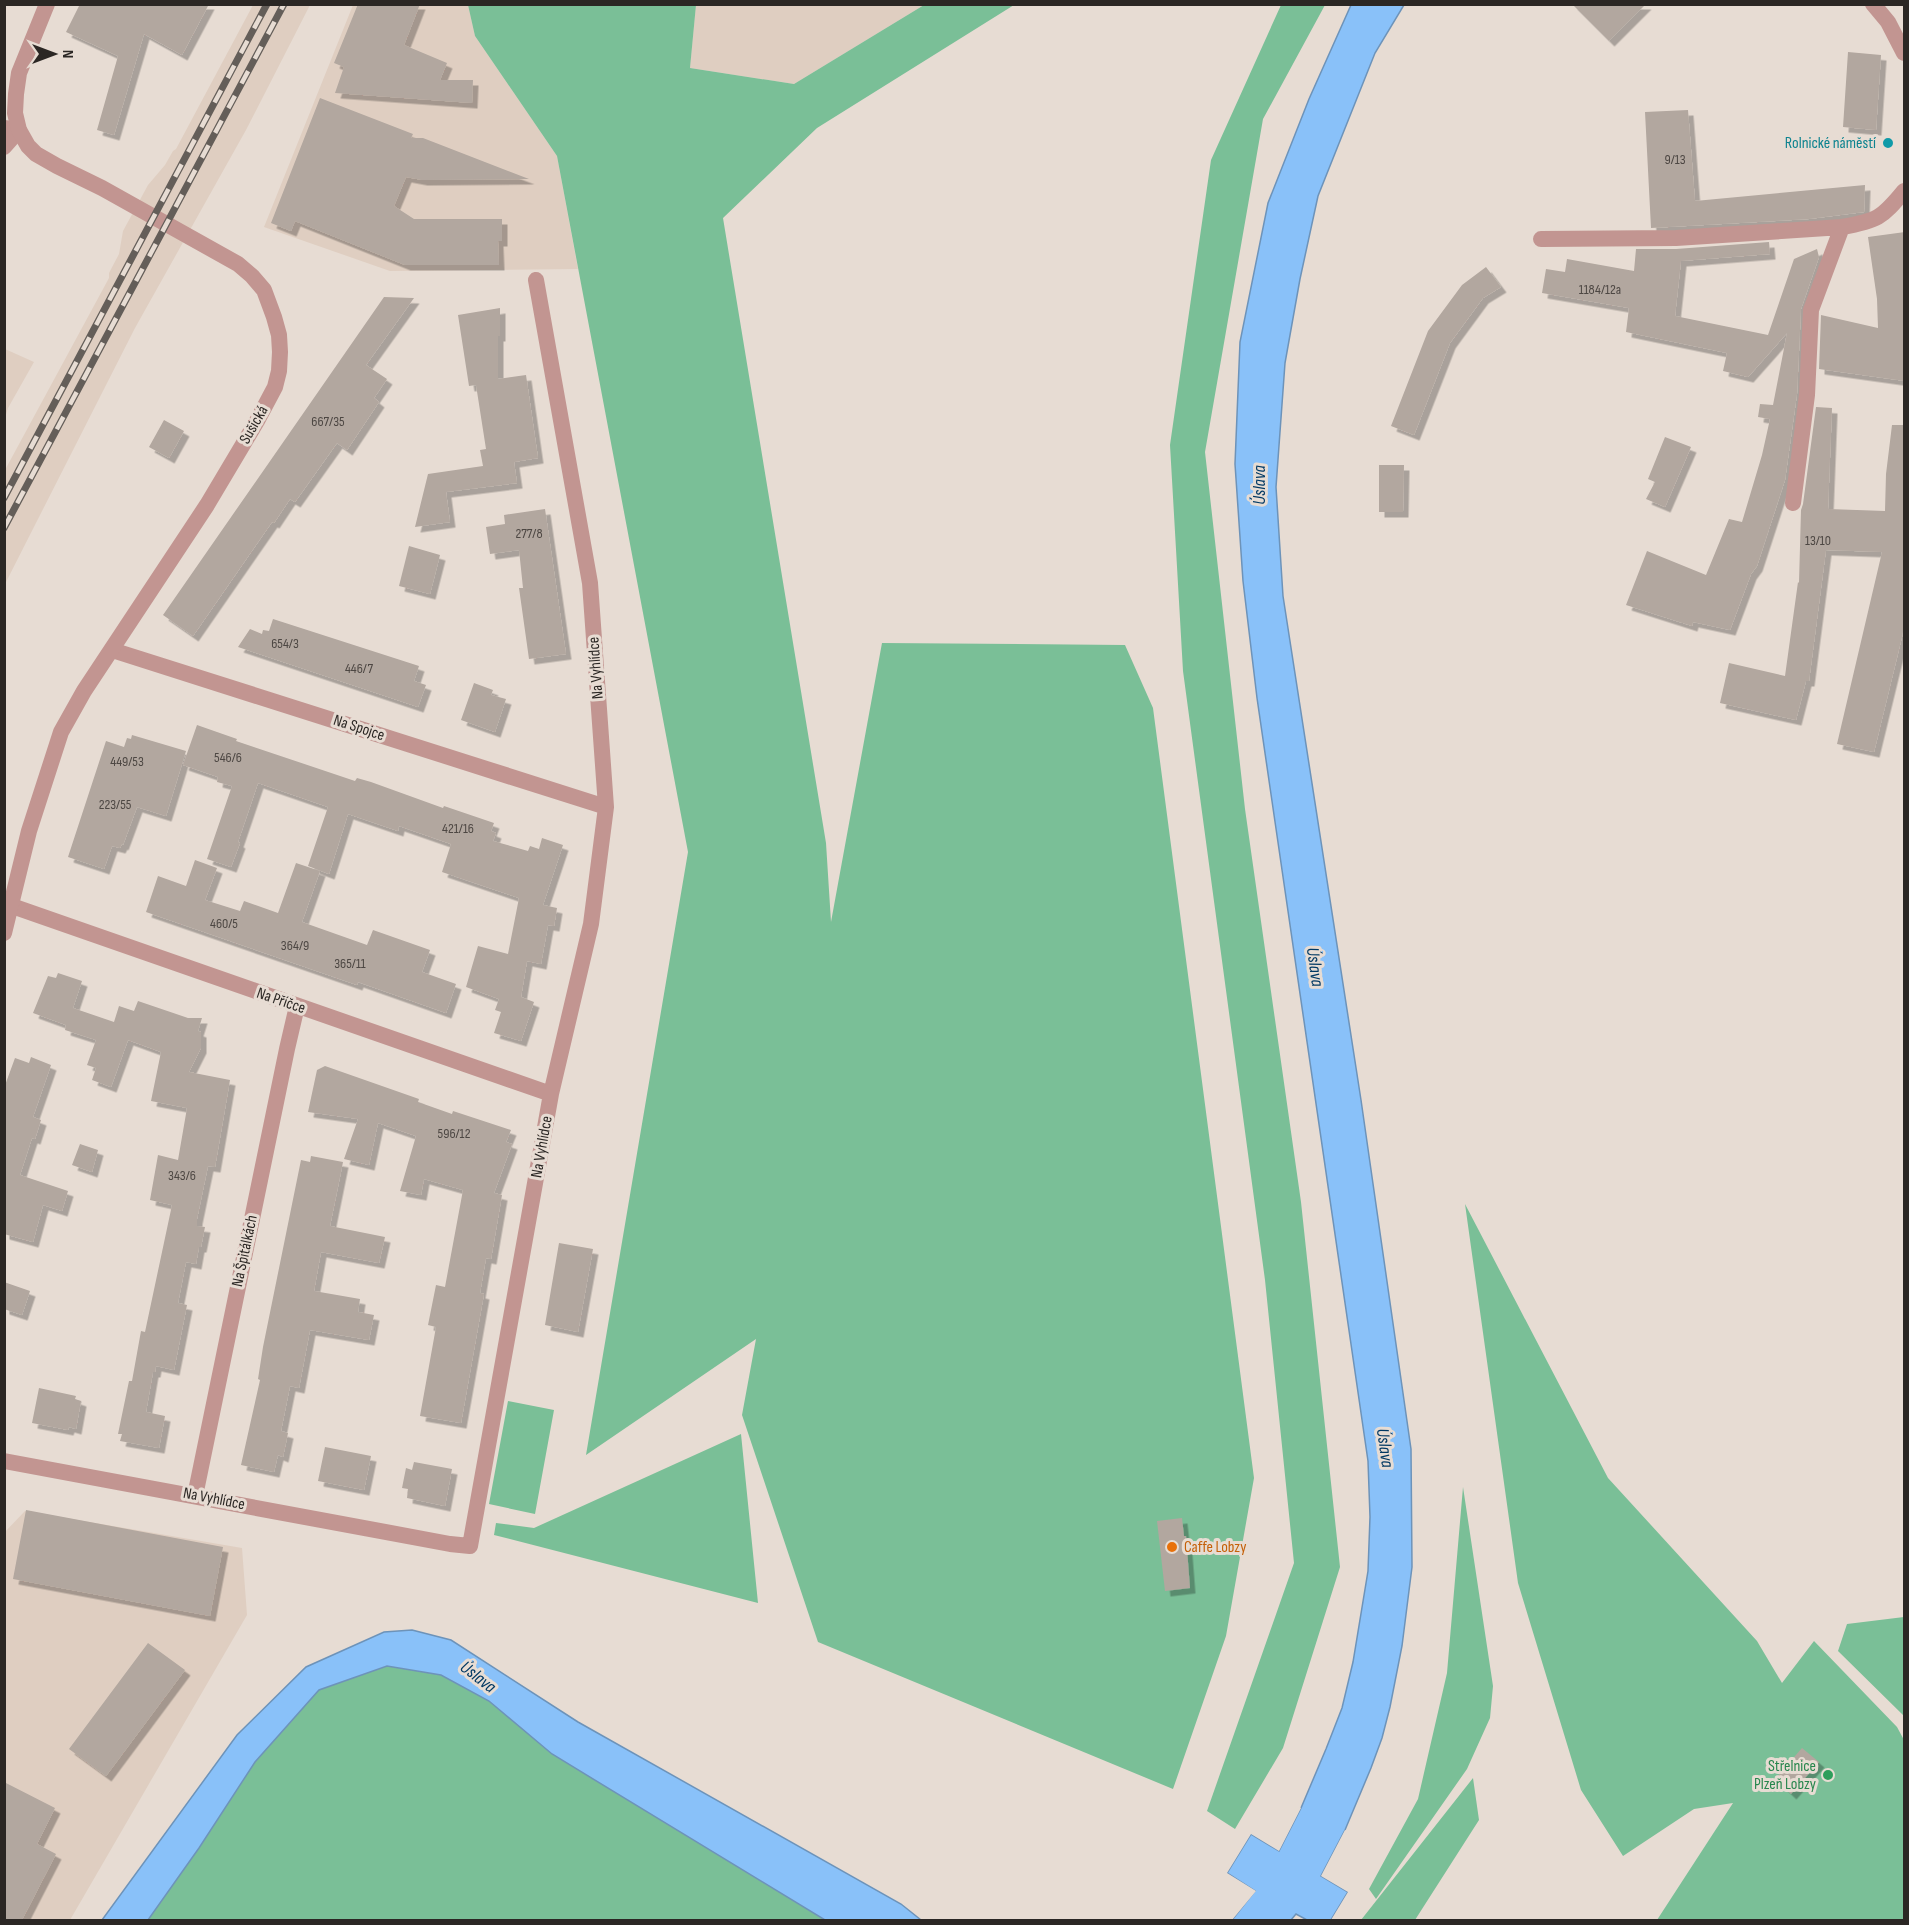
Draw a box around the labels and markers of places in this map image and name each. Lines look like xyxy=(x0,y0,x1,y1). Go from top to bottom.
place label: Rolnické náměstí xyxy=(1785,134,1876,153)
marker: Rolnické náměstí xyxy=(1881,136,1895,150)
place label: Caffe Lobzy xyxy=(1184,1538,1246,1557)
marker: Caffe Lobzy xyxy=(1165,1540,1179,1554)
place label: Střelnice Plzeň Lobzy xyxy=(1754,1757,1816,1794)
marker: Střelnice Plzeň Lobzy xyxy=(1821,1768,1835,1782)

